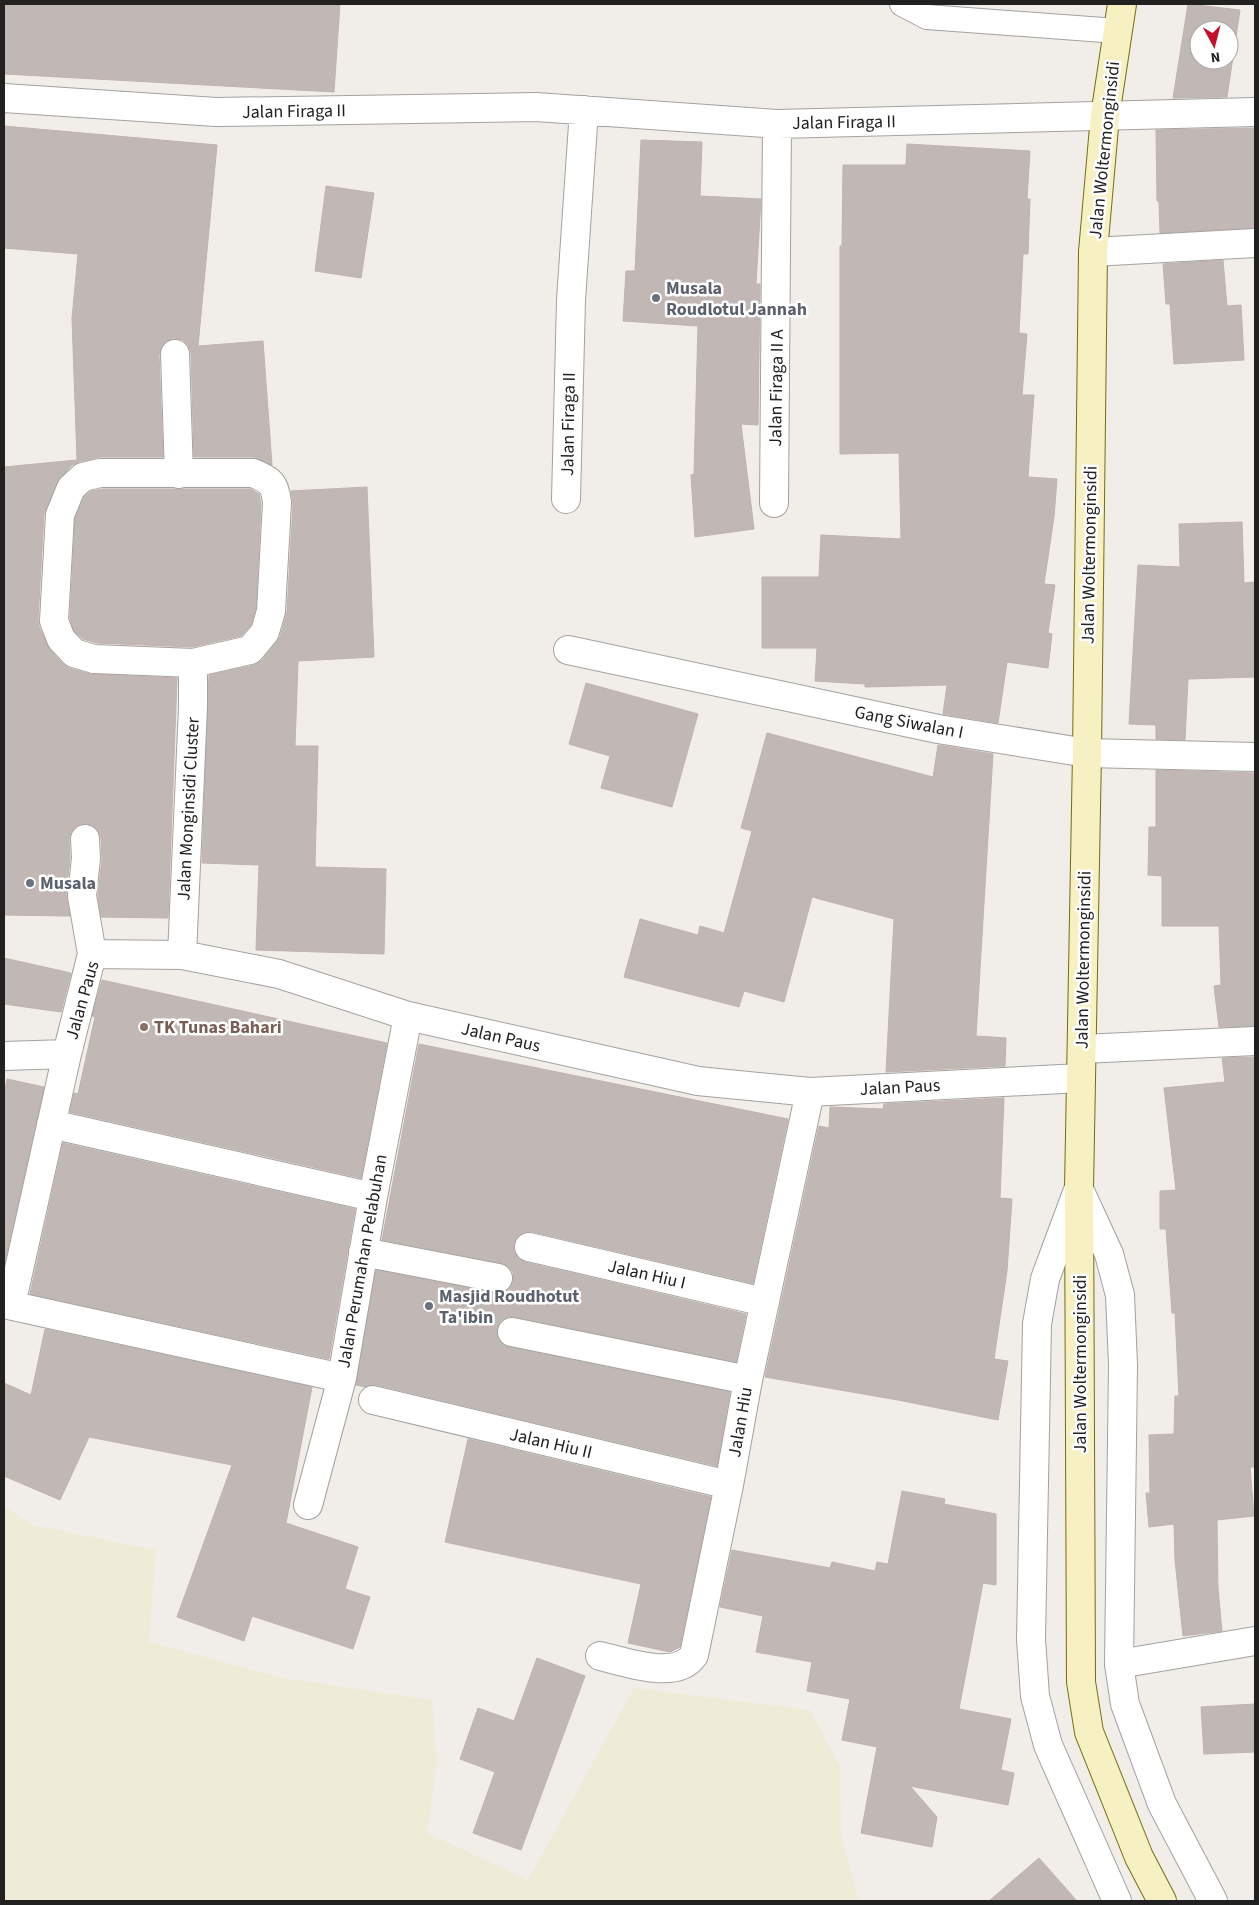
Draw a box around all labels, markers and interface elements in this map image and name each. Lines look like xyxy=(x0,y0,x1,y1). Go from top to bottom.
north arrow xyxy=(1189,20,1239,70)
text: N xyxy=(1210,46,1221,67)
street label: Jalan Woltermonginsidi xyxy=(1083,60,1126,240)
street label: Jalan Firaga II xyxy=(242,98,346,125)
street label: Jalan Firaga II xyxy=(792,109,896,136)
place label: Musala Roudlotul Jannah xyxy=(666,276,807,322)
marker: Musala Roudlotul Jannah xyxy=(650,292,662,304)
street label: Jalan Firaga II A xyxy=(763,329,790,447)
street label: Jalan Firaga II xyxy=(555,372,582,476)
street label: Jalan Woltermonginsidi xyxy=(1075,466,1104,645)
street label: Gang Siwalan I xyxy=(852,700,965,745)
street label: Jalan Monginsidi Cluster xyxy=(171,716,206,901)
place label: Musala xyxy=(40,871,96,896)
street label: Jalan Woltermonginsidi xyxy=(1069,871,1098,1050)
marker: Musala xyxy=(24,877,36,889)
street label: Jalan Paus xyxy=(59,958,106,1042)
place label: TK Tunas Bahari xyxy=(154,1015,282,1040)
street label: Jalan Paus xyxy=(459,1016,543,1059)
marker: TK Tunas Bahari xyxy=(138,1021,150,1033)
street label: Jalan Paus xyxy=(859,1073,941,1102)
street label: Jalan Perumahan Pelabuhan xyxy=(331,1152,394,1370)
street label: Jalan Hiu I xyxy=(606,1253,688,1296)
street label: Jalan Woltermonginsidi xyxy=(1068,1275,1093,1453)
place label: Masjid Roudhotut Ta'ibin xyxy=(439,1284,579,1330)
marker: Masjid Roudhotut Ta'ibin xyxy=(423,1300,435,1312)
street label: Jalan Hiu xyxy=(722,1385,759,1459)
street label: Jalan Hiu II xyxy=(507,1422,595,1465)

